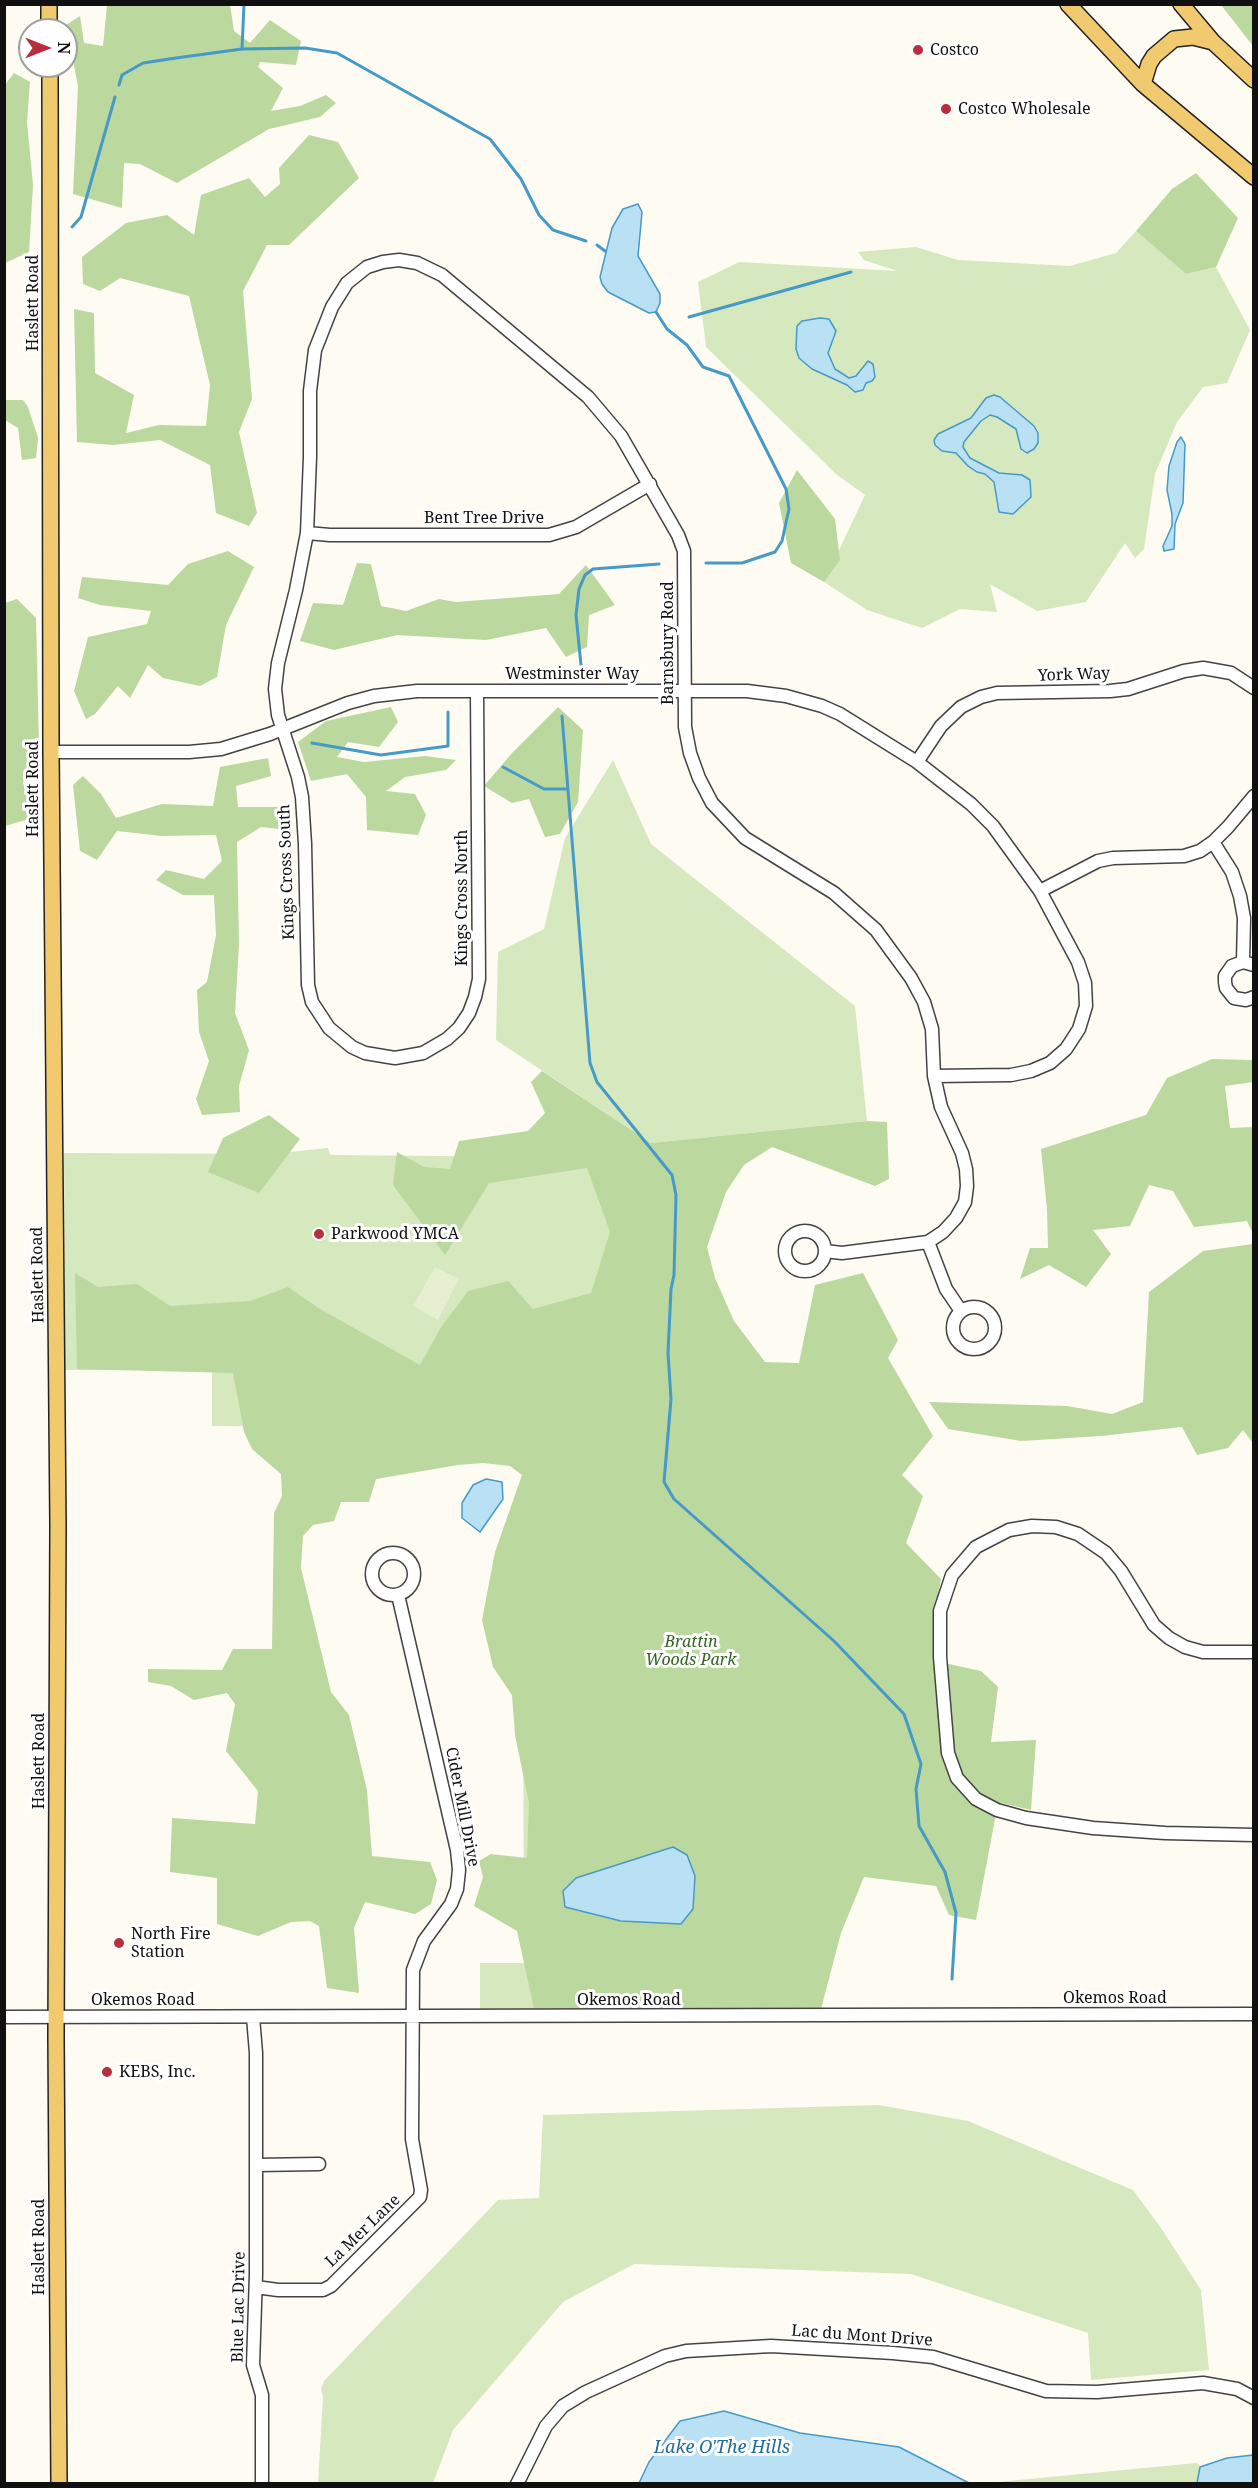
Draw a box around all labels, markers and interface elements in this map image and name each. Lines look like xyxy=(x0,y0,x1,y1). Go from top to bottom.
north arrow xyxy=(18,18,78,78)
place label: Costco xyxy=(930,40,979,60)
text: N xyxy=(53,42,75,54)
marker: Costco xyxy=(911,43,925,57)
place label: Costco Wholesale xyxy=(958,99,1091,119)
marker: Costco Wholesale xyxy=(939,102,953,116)
street label: Haslett Road xyxy=(23,255,43,351)
street label: Bent Tree Drive xyxy=(424,508,544,528)
street label: Barnsbury Road xyxy=(658,581,678,705)
street label: Westminster Way xyxy=(505,664,639,684)
street label: York Way xyxy=(1037,664,1111,686)
street label: Haslett Road xyxy=(23,741,43,837)
street label: Kings Cross South xyxy=(275,804,299,940)
street label: Kings Cross North xyxy=(452,830,472,966)
place label: Parkwood YMCA xyxy=(331,1224,459,1244)
street label: Haslett Road xyxy=(28,1227,48,1323)
marker: Parkwood YMCA xyxy=(312,1227,326,1241)
park label: Brattin Woods Park xyxy=(646,1632,736,1670)
street label: Haslett Road xyxy=(29,1713,49,1809)
street label: Cider Mill Drive xyxy=(441,1746,483,1868)
place label: North Fire Station xyxy=(131,1924,211,1962)
marker: North Fire Station xyxy=(112,1936,126,1950)
street label: Okemos Road xyxy=(1063,1988,1167,2008)
street label: Okemos Road xyxy=(91,1990,195,2010)
street label: Okemos Road xyxy=(577,1990,681,2010)
place label: KEBS, Inc. xyxy=(119,2062,196,2082)
marker: KEBS, Inc. xyxy=(100,2065,114,2079)
street label: La Mer Lane xyxy=(322,2191,404,2271)
street label: Haslett Road xyxy=(29,2199,49,2295)
street label: Blue Lac Drive xyxy=(228,2251,250,2363)
street label: Lac du Mont Drive xyxy=(791,2321,933,2351)
water label: Lake O'The Hills xyxy=(654,2437,790,2459)

